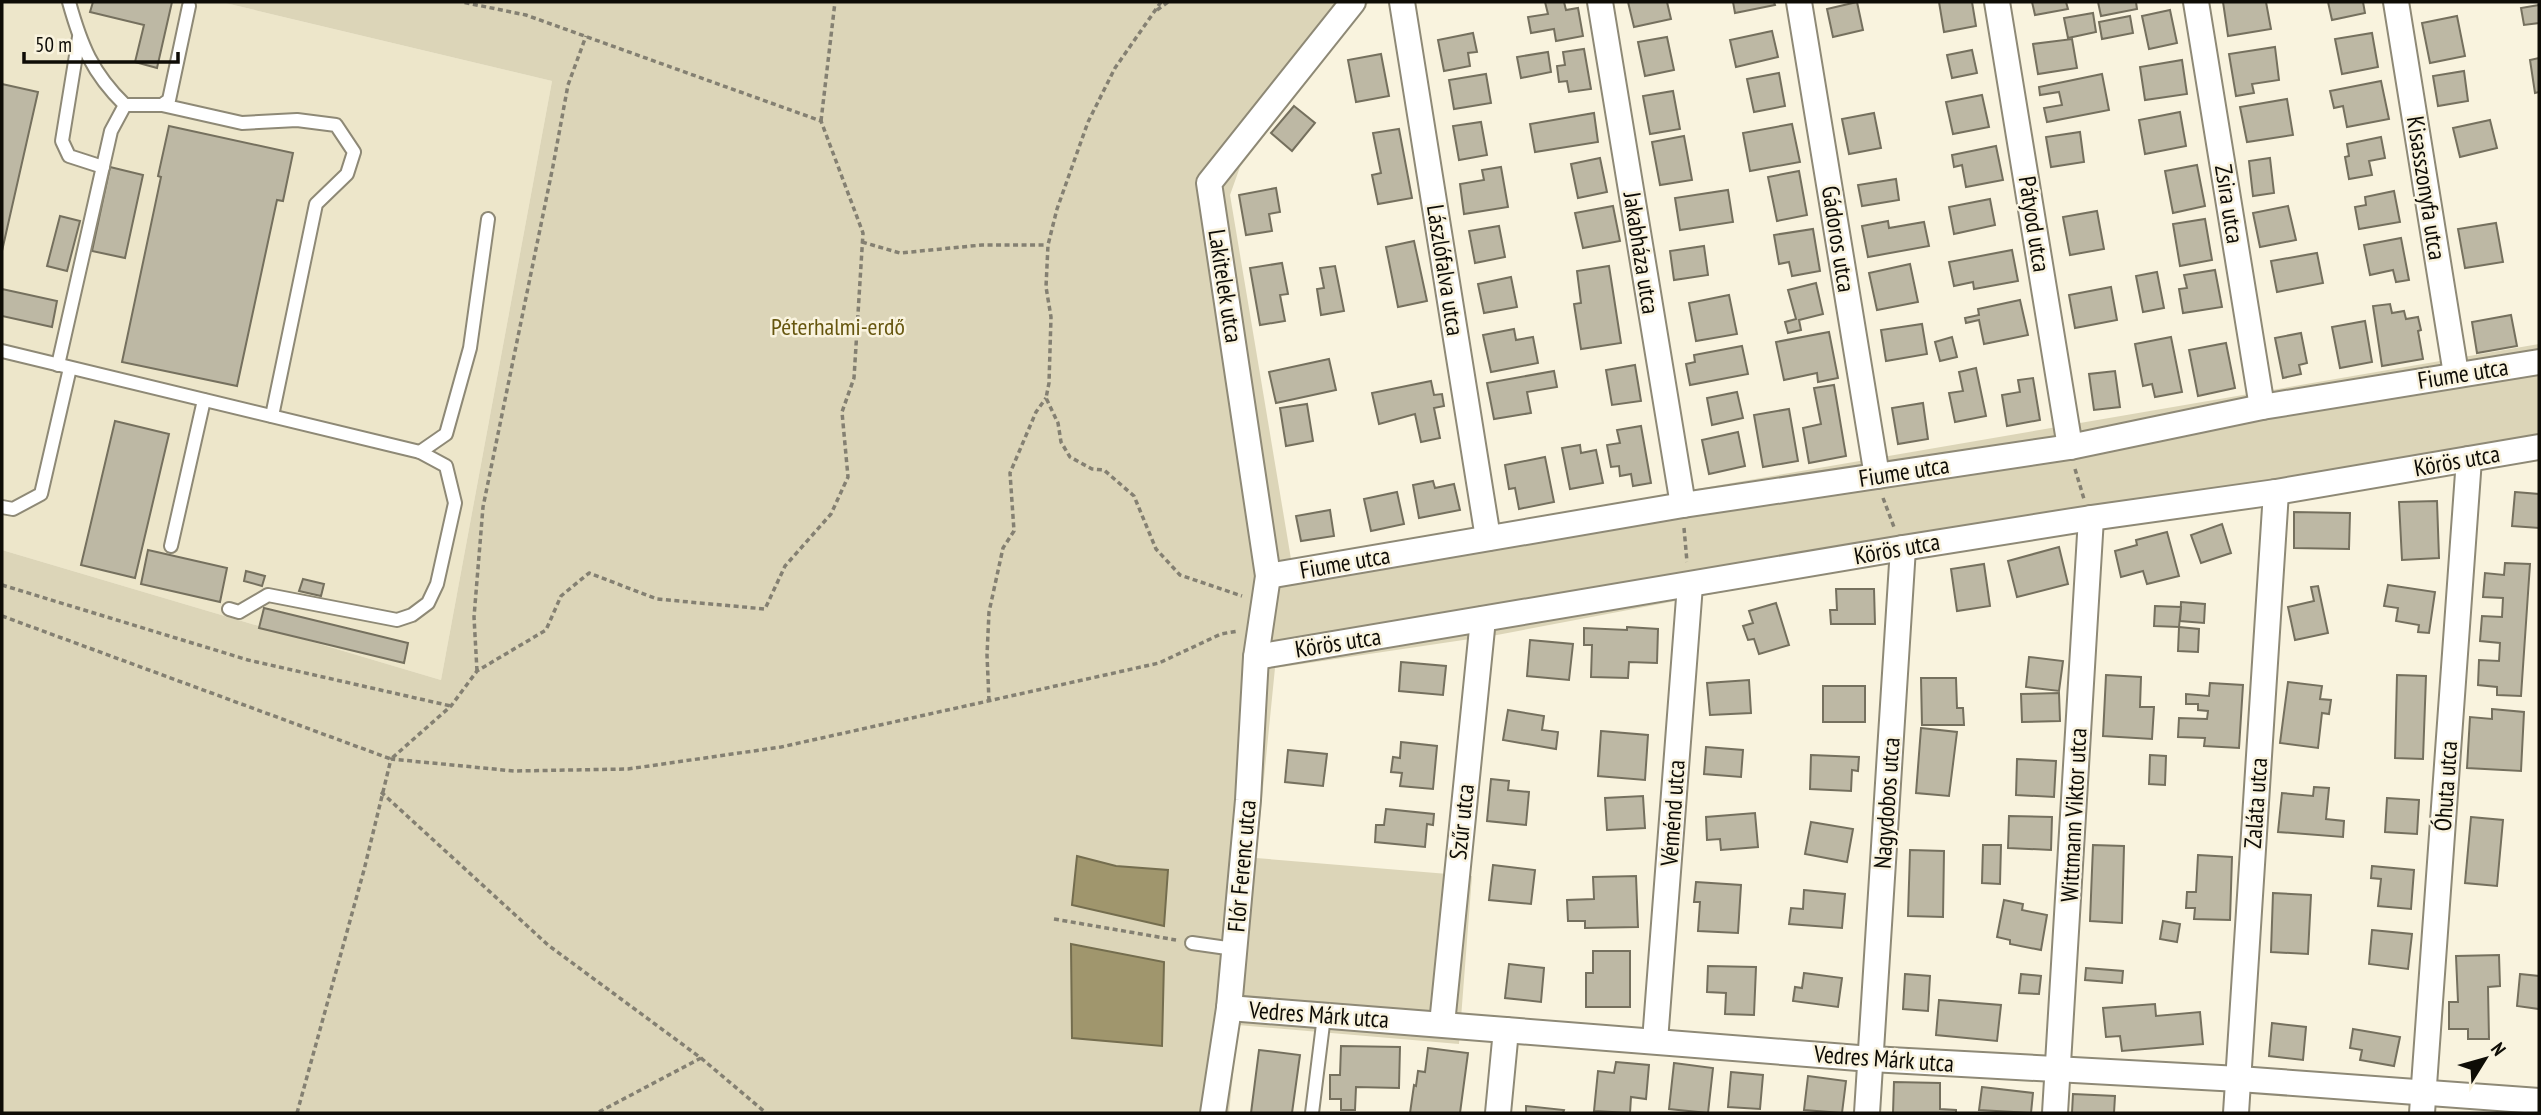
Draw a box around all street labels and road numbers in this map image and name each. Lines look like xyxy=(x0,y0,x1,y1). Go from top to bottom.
street label: Kisasszonyfa utca xyxy=(2400,114,2453,262)
street label: Zsira utca xyxy=(2208,162,2251,246)
street label: Pátyod utca xyxy=(2012,174,2057,274)
street label: Gádoros utca xyxy=(1815,184,1862,294)
street label: Jakabháza utca xyxy=(1616,189,1666,316)
street label: Lászlófalva utca xyxy=(1420,202,1471,338)
street label: Lakitelek utca xyxy=(1201,227,1250,345)
street label: Fiume utca xyxy=(2415,351,2510,396)
street label: Körös utca xyxy=(2412,438,2502,483)
street label: Fiume utca xyxy=(1856,449,1951,494)
street label: Körös utca xyxy=(1852,526,1942,571)
street label: Fiume utca xyxy=(1297,539,1392,586)
street label: Körös utca xyxy=(1293,620,1383,665)
street label: Wittmann Viktor utca xyxy=(2053,727,2094,903)
street label: Nagydobos utca xyxy=(1866,736,1907,870)
street label: Óhuta utca xyxy=(2427,740,2464,832)
street label: Zaláta utca xyxy=(2237,756,2274,850)
street label: Véménd utca xyxy=(1653,759,1692,868)
street label: Szűr utca xyxy=(1442,783,1481,861)
street label: Flór Ferenc utca xyxy=(1220,799,1263,933)
street label: Vedres Márk utca xyxy=(1247,994,1390,1035)
street label: Vedres Márk utca xyxy=(1812,1038,1955,1079)

